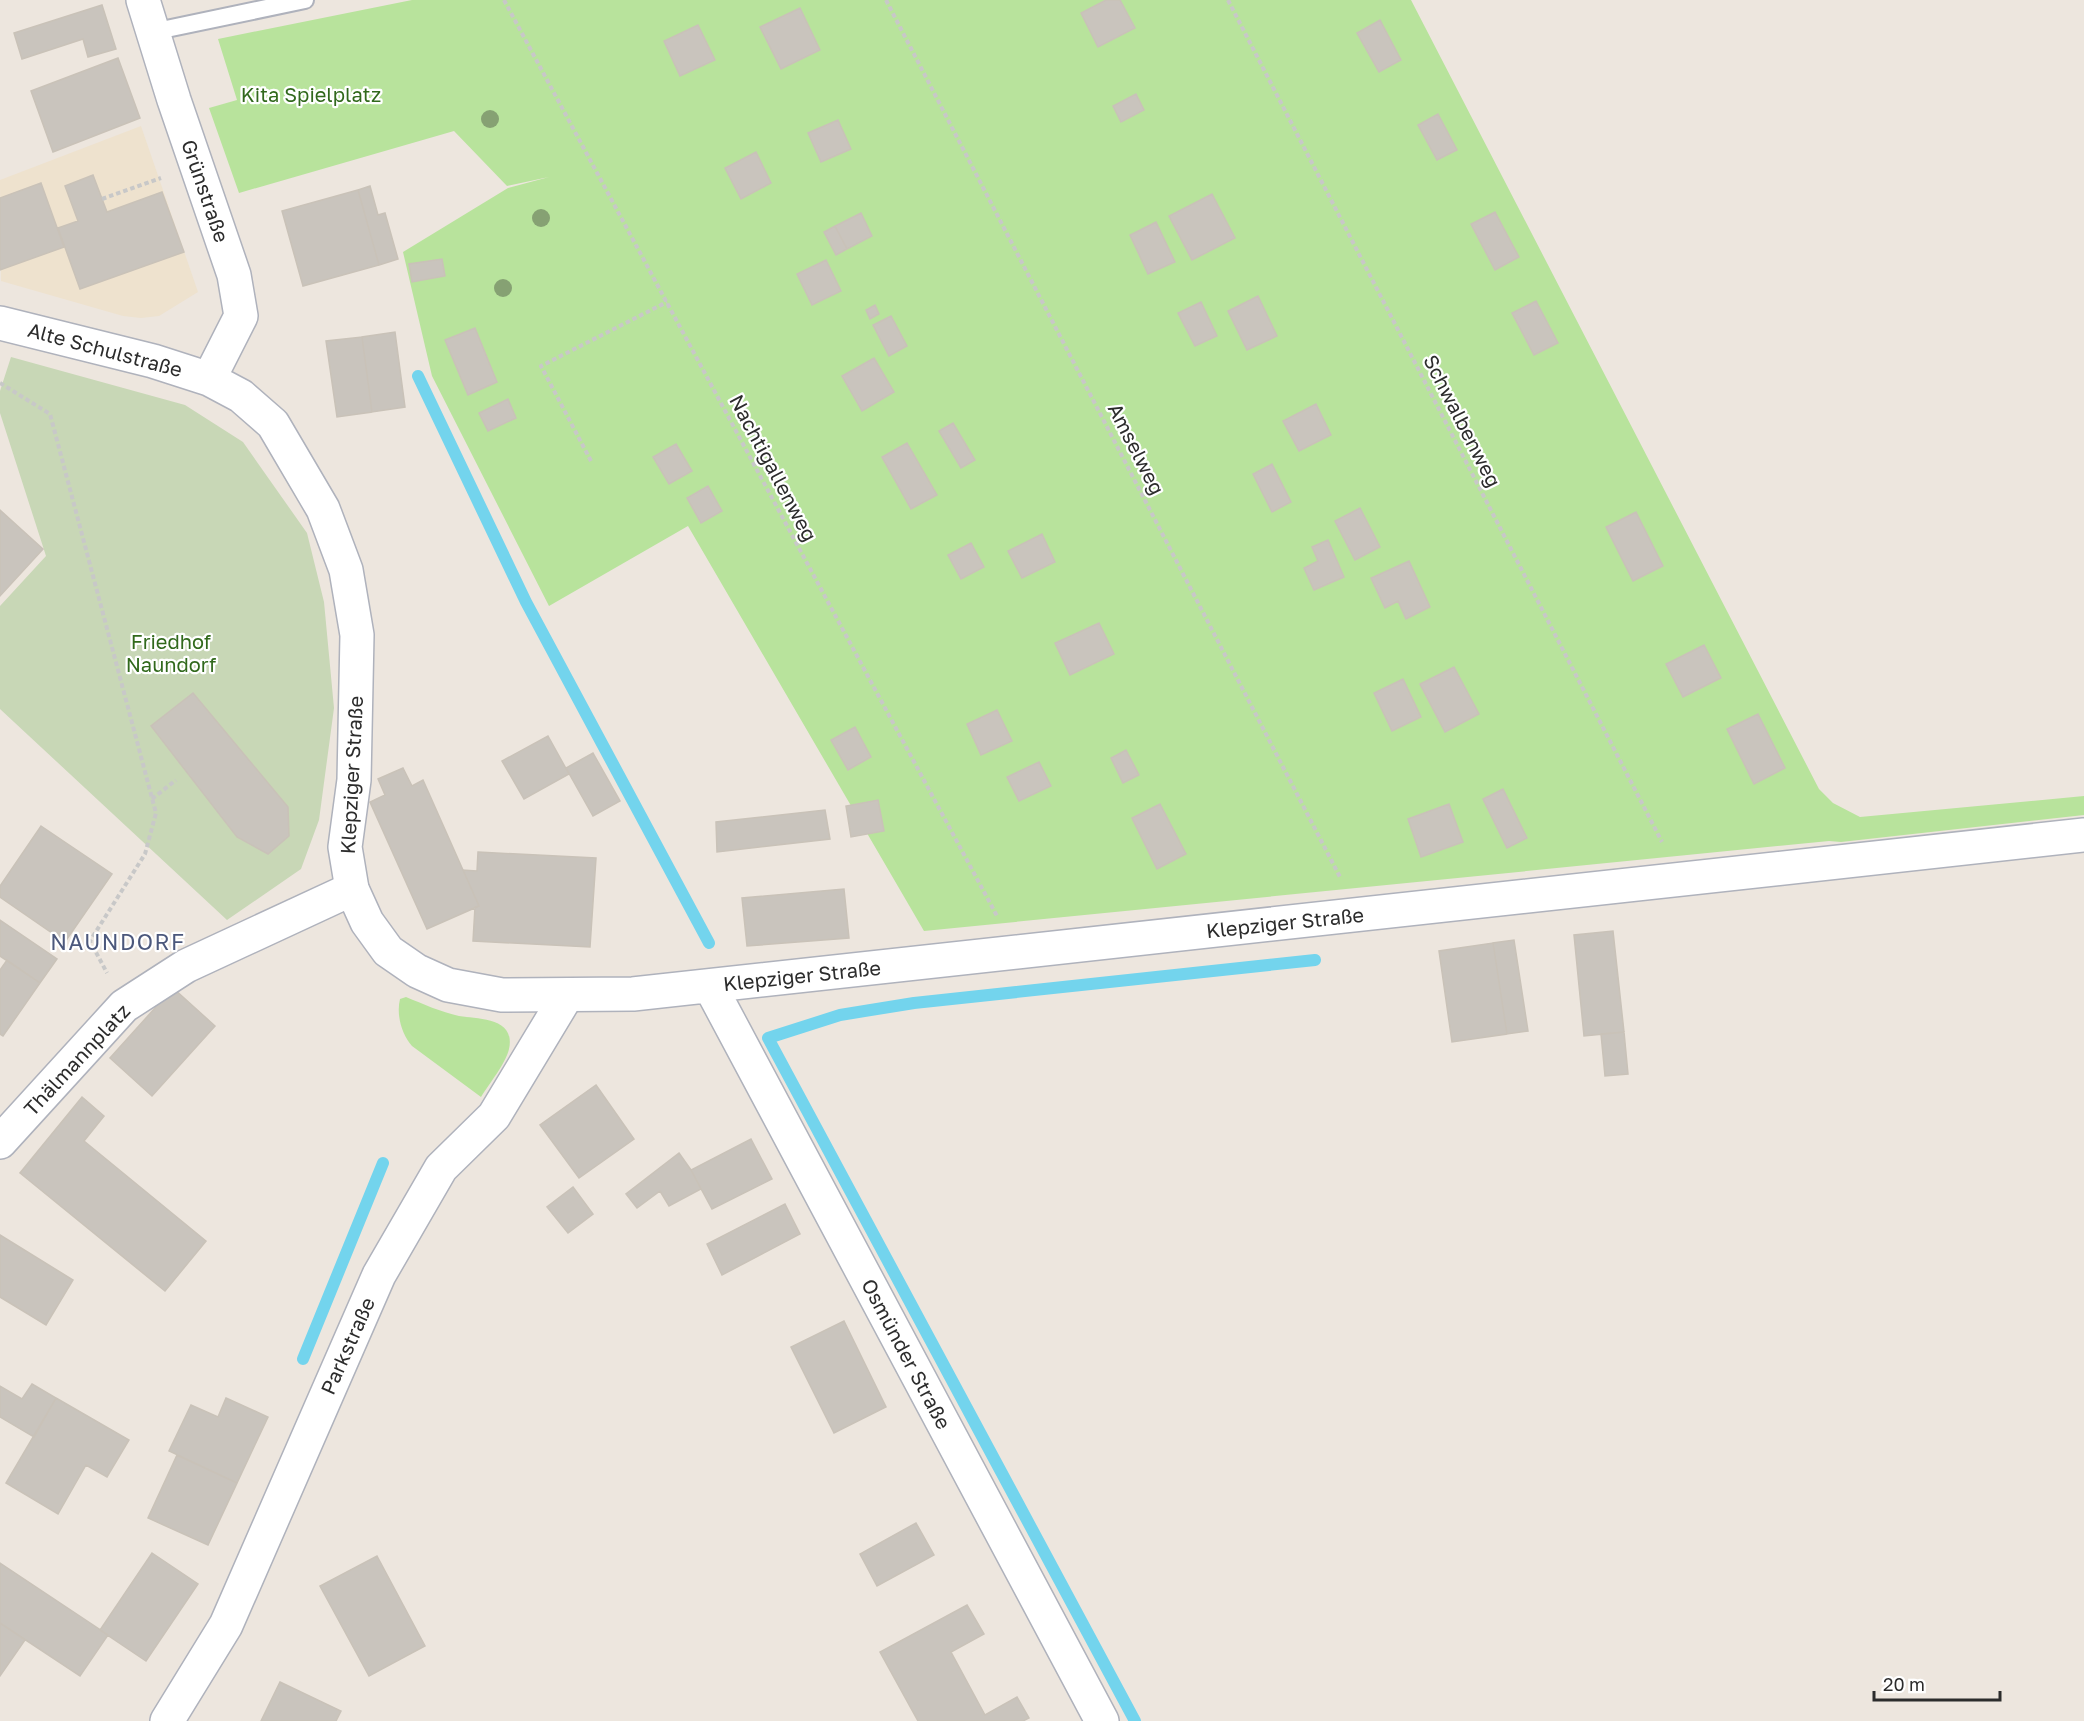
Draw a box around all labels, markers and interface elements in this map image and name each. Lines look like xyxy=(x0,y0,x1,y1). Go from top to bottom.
park label: Kita Spielplatz xyxy=(241,82,381,106)
street label: Grünstraße xyxy=(177,136,235,245)
street label: Alte Schulstraße xyxy=(25,317,185,381)
street label: Schwalbenweg xyxy=(1419,350,1507,491)
street label: Nachtigallenweg xyxy=(725,390,823,545)
street label: Amselweg xyxy=(1104,399,1170,498)
park label: Friedhof Naundorf xyxy=(126,629,216,676)
street label: Klepziger Straße xyxy=(335,695,367,855)
street label: Klepziger Straße xyxy=(1205,902,1365,942)
district label: NAUNDORF xyxy=(50,928,186,955)
street label: Klepziger Straße xyxy=(722,955,882,995)
street label: Thälmannplatz xyxy=(18,998,134,1120)
street label: Osmünder Straße xyxy=(857,1274,957,1433)
street label: Parkstraße xyxy=(315,1293,379,1398)
scale bar xyxy=(1874,1664,2000,1702)
text: 20 m xyxy=(1883,1673,1925,1695)

